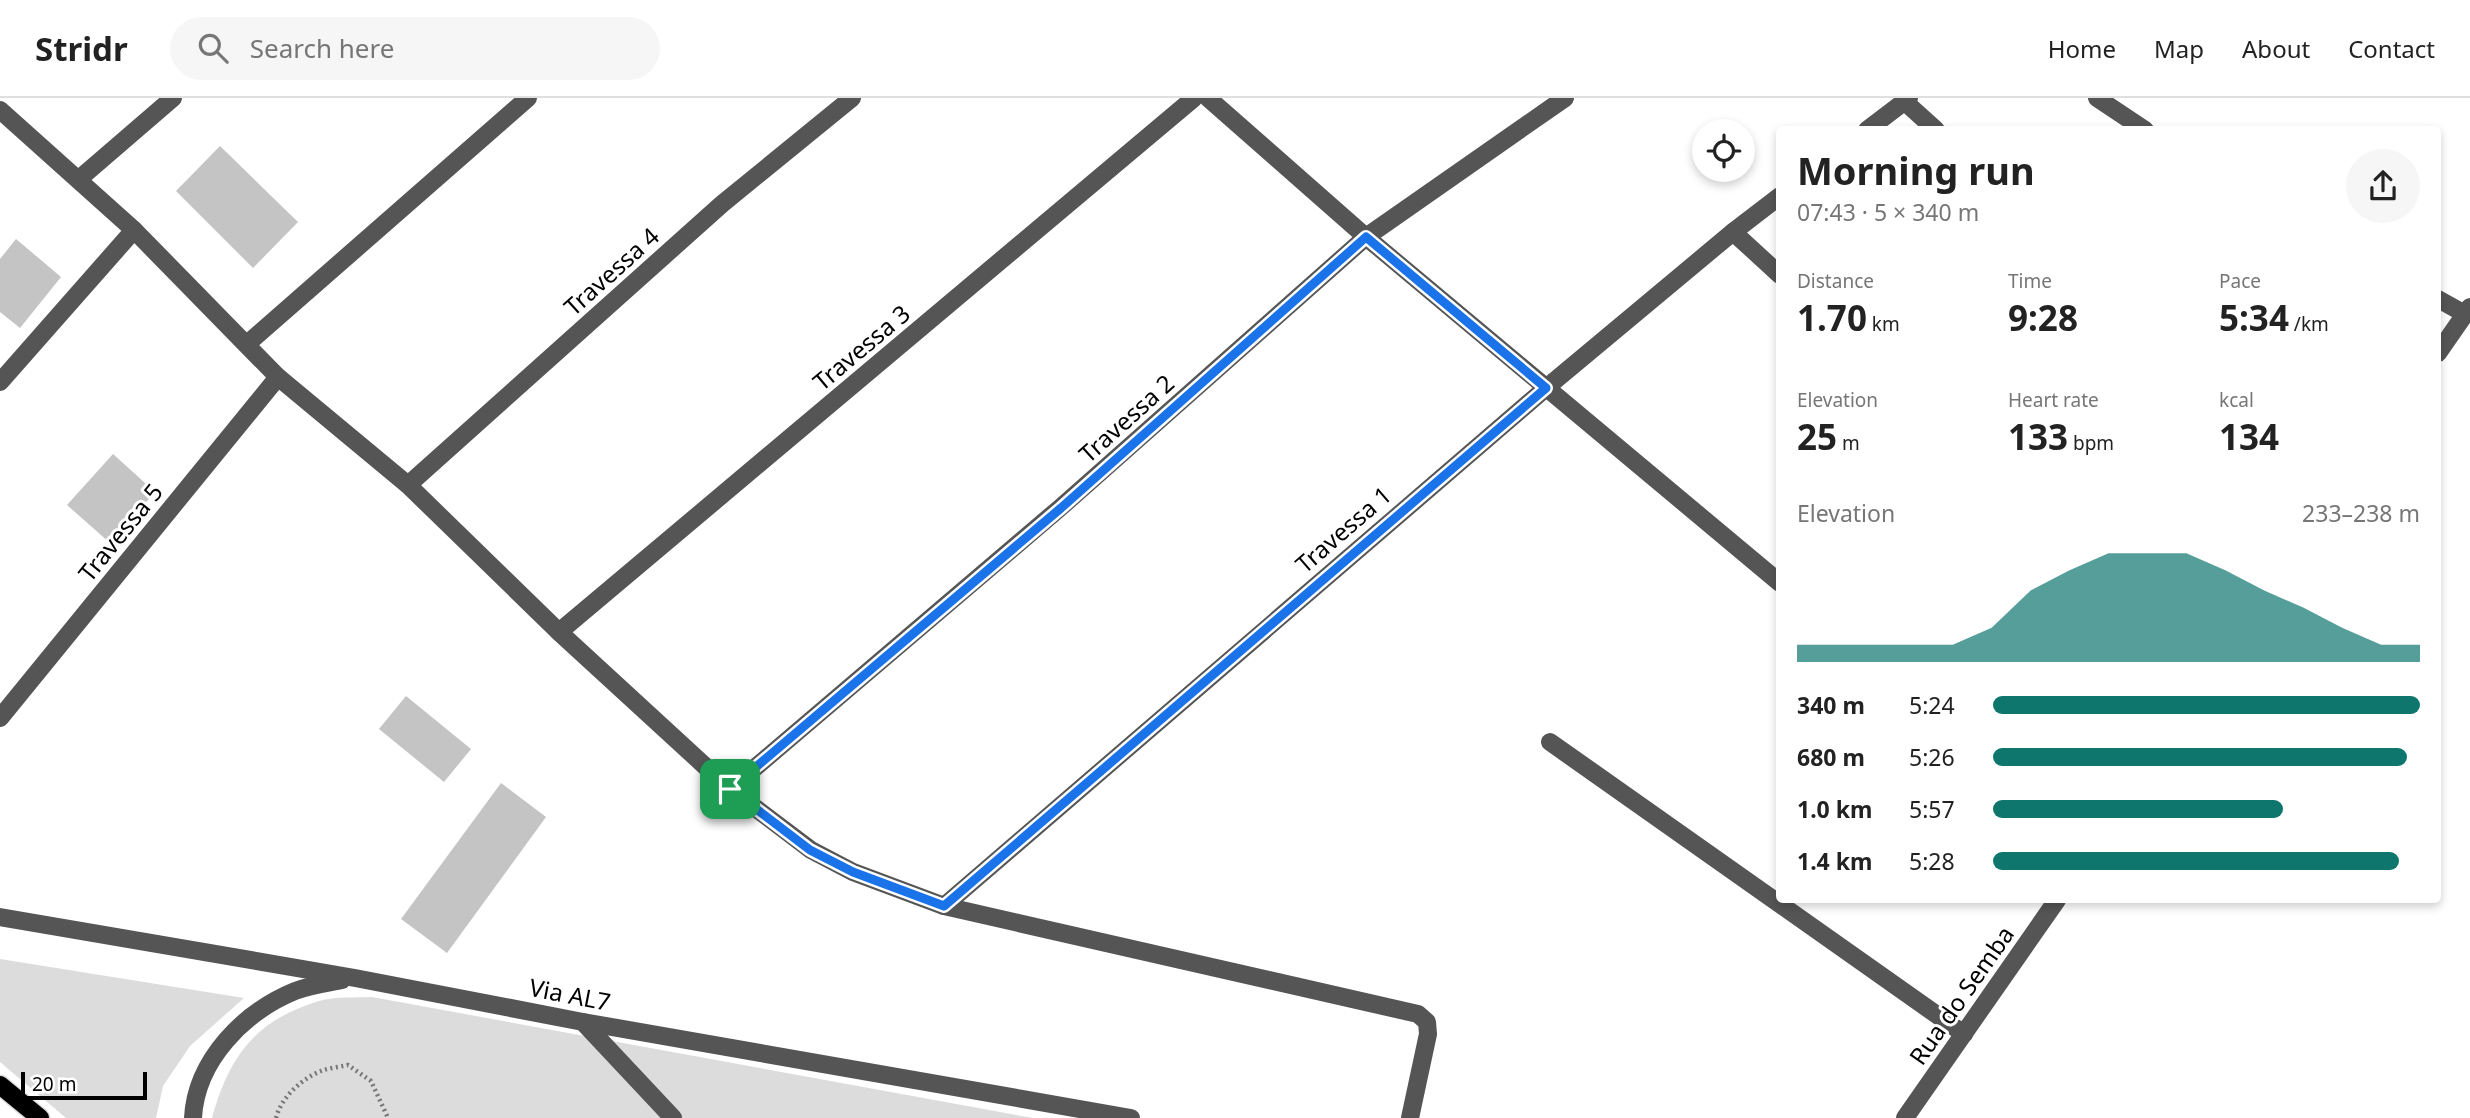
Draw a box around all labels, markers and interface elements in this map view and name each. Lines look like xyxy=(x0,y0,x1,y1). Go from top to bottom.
search box xyxy=(170,17,660,80)
text: Stridr xyxy=(35,26,128,71)
icon: search xyxy=(194,29,232,67)
text: Search here xyxy=(250,30,394,66)
text: Home xyxy=(2048,32,2116,65)
text: Map xyxy=(2154,32,2204,65)
text: About xyxy=(2242,32,2310,65)
text: Contact xyxy=(2348,32,2435,65)
map controls xyxy=(1692,119,1755,182)
button: locate xyxy=(1692,119,1755,182)
text: Morning run xyxy=(1797,144,2035,196)
button: share xyxy=(2346,149,2420,223)
text: 07:43 · 5 × 340 m xyxy=(1797,196,1979,228)
street label: Travessa 4 xyxy=(556,219,666,322)
text: Distance xyxy=(1797,268,1874,294)
text: Time xyxy=(2008,268,2052,294)
text: Pace xyxy=(2219,268,2261,294)
text: 1.70 xyxy=(1797,294,1867,341)
text: 9:28 xyxy=(2008,294,2078,341)
text: 5:34 xyxy=(2219,294,2289,341)
street label: Travessa 3 xyxy=(806,297,916,397)
text: km xyxy=(1867,311,1900,337)
text: /km xyxy=(2289,311,2329,337)
street label: Travessa 2 xyxy=(1071,367,1181,469)
text: Elevation xyxy=(1797,387,1878,413)
text: Heart rate xyxy=(2008,387,2099,413)
text: kcal xyxy=(2219,387,2254,413)
text: 25 xyxy=(1797,413,1837,460)
text: 133 xyxy=(2008,413,2068,460)
text: 134 xyxy=(2219,413,2279,460)
text: m xyxy=(1837,430,1860,456)
text: bpm xyxy=(2068,430,2114,456)
street label: Travessa 5 xyxy=(70,476,170,588)
street label: Travessa 1 xyxy=(1288,478,1398,580)
text: Elevation xyxy=(1797,497,1895,529)
text: 233–238 m xyxy=(2302,497,2420,529)
text: 340 m xyxy=(1797,689,1865,721)
text: 5:24 xyxy=(1909,689,1955,721)
text: 680 m xyxy=(1797,741,1865,773)
text: 5:26 xyxy=(1909,741,1955,773)
pin xyxy=(700,759,760,819)
icon: arrive xyxy=(711,770,749,808)
text: 1.0 km xyxy=(1797,793,1872,825)
text: 5:57 xyxy=(1909,793,1955,825)
text: 1.4 km xyxy=(1797,845,1872,877)
text: 5:28 xyxy=(1909,845,1955,877)
street label: Rua do Semba xyxy=(1901,919,2021,1071)
street label: Via AL7 xyxy=(527,970,613,1018)
scale bar xyxy=(21,1069,147,1101)
text: 20 m xyxy=(32,1071,76,1097)

